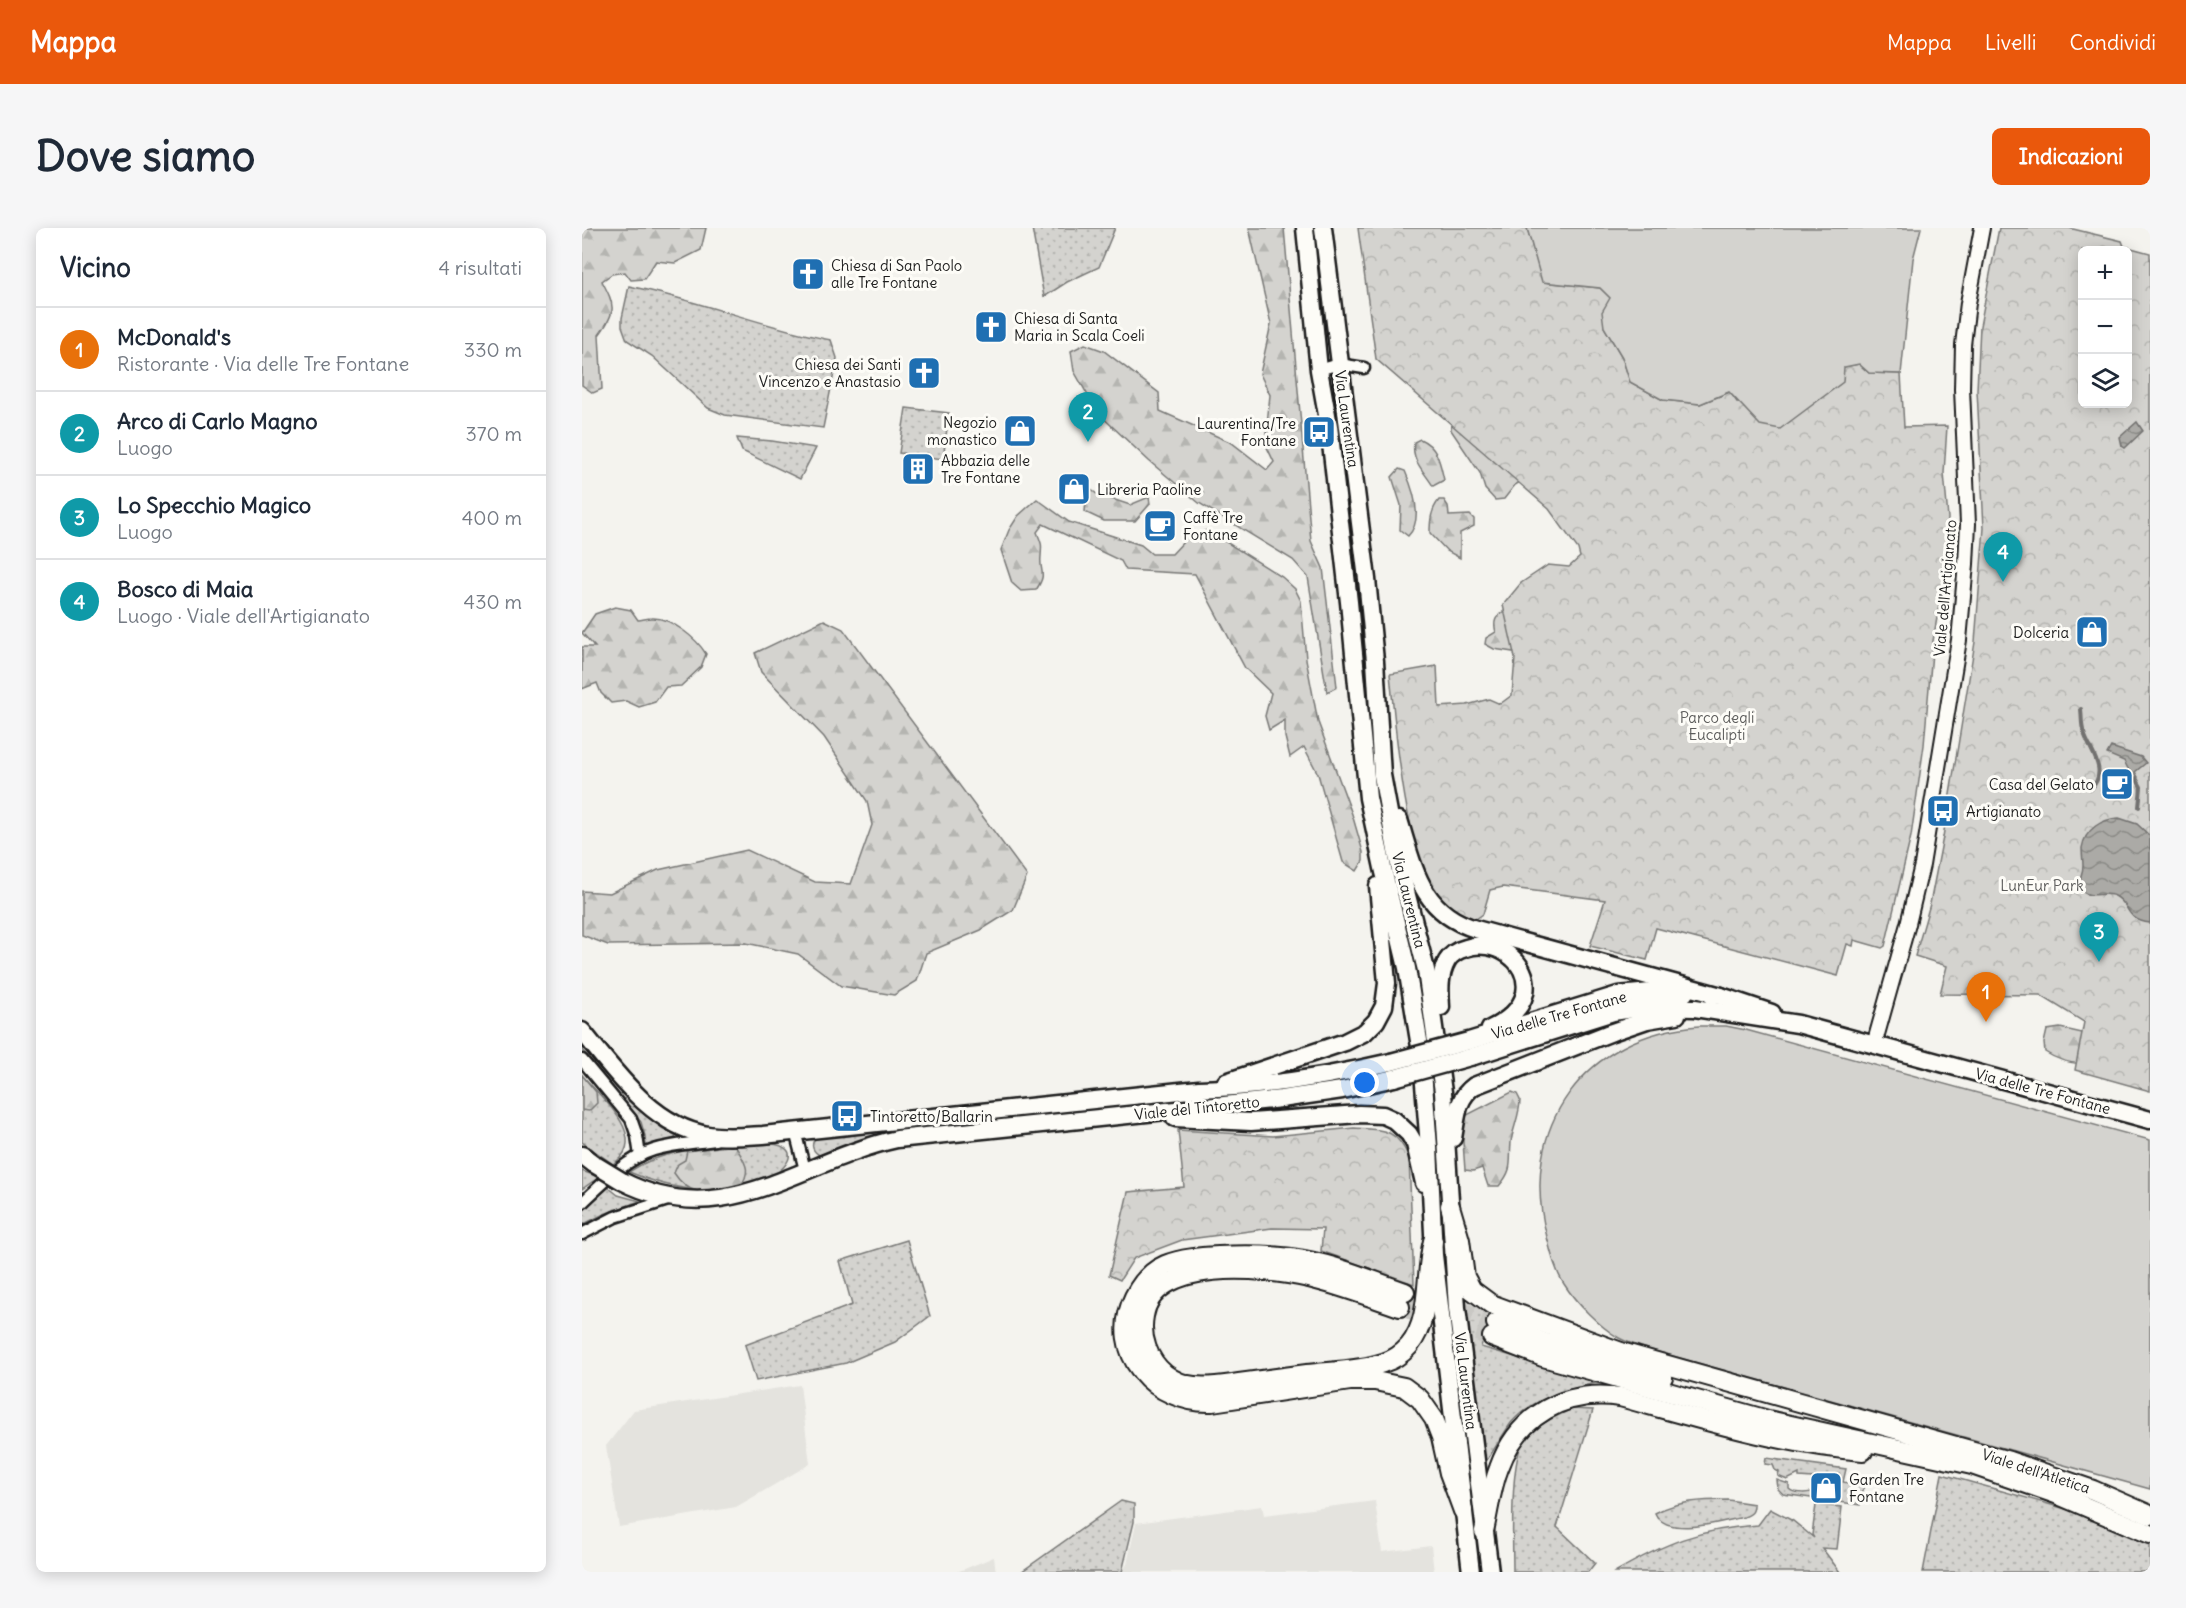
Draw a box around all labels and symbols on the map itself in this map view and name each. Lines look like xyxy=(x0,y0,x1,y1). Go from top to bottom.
church icon: Chiesa di San Paolo alle Tre Fontane xyxy=(790,256,826,292)
place label: Chiesa di San Paolo alle Tre Fontane xyxy=(831,256,962,292)
church icon: Chiesa di Santa Maria in Scala Coeli xyxy=(973,309,1009,345)
place label: Chiesa di Santa Maria in Scala Coeli xyxy=(1014,309,1145,345)
place label: Chiesa dei Santi Vincenzo e Anastasio xyxy=(759,355,901,391)
church icon: Chiesa dei Santi Vincenzo e Anastasio xyxy=(906,355,942,391)
street label: Via Laurentina xyxy=(1331,369,1363,469)
pin: 2 xyxy=(1068,392,1108,442)
place label: Negozio monastico xyxy=(927,413,997,449)
shop icon: Negozio monastico xyxy=(1002,413,1038,449)
place label: Laurentina/Tre Fontane xyxy=(1197,414,1296,450)
bus stop icon: Laurentina/Tre Fontane xyxy=(1301,414,1337,450)
building icon: Abbazia delle Tre Fontane xyxy=(900,451,936,487)
place label: Abbazia delle Tre Fontane xyxy=(941,451,1030,487)
shop icon: Libreria Paoline xyxy=(1056,471,1092,507)
place label: Libreria Paoline xyxy=(1097,480,1201,499)
cafe icon: Caffè Tre Fontane xyxy=(1142,508,1178,544)
place label: Caffè Tre Fontane xyxy=(1183,508,1243,544)
street label: Viale dell'Artigianato xyxy=(1930,519,1960,657)
pin: 4 xyxy=(1984,532,2022,582)
shop icon: Dolceria xyxy=(2074,614,2110,650)
place label: Dolceria xyxy=(2013,623,2069,642)
park label: Parco degli Eucalipti xyxy=(1680,708,1754,744)
cafe icon: Casa del Gelato xyxy=(2099,766,2135,802)
place label: Casa del Gelato xyxy=(1989,775,2094,794)
bus stop icon: Artigianato xyxy=(1925,793,1961,829)
place label: Artigianato xyxy=(1966,802,2041,821)
street label: Via Laurentina xyxy=(1388,850,1430,950)
park label: LunEur Park xyxy=(2000,876,2084,895)
pin: 3 xyxy=(2080,912,2119,962)
pin: 1 xyxy=(1966,972,2006,1022)
street label: Via delle Tre Fontane xyxy=(1489,987,1629,1043)
street label: Via delle Tre Fontane xyxy=(1973,1064,2113,1118)
your location xyxy=(1350,1068,1379,1097)
street label: Viale del Tintoretto xyxy=(1134,1092,1260,1124)
bus stop icon: Tintoretto/Ballarin xyxy=(829,1098,865,1134)
place label: Tintoretto/Ballarin xyxy=(870,1107,993,1126)
street label: Via Laurentina xyxy=(1451,1331,1481,1431)
street label: Viale dell'Atletica xyxy=(1979,1445,2093,1498)
shop icon: Garden Tre Fontane xyxy=(1808,1470,1844,1506)
place label: Garden Tre Fontane xyxy=(1849,1470,1924,1506)

